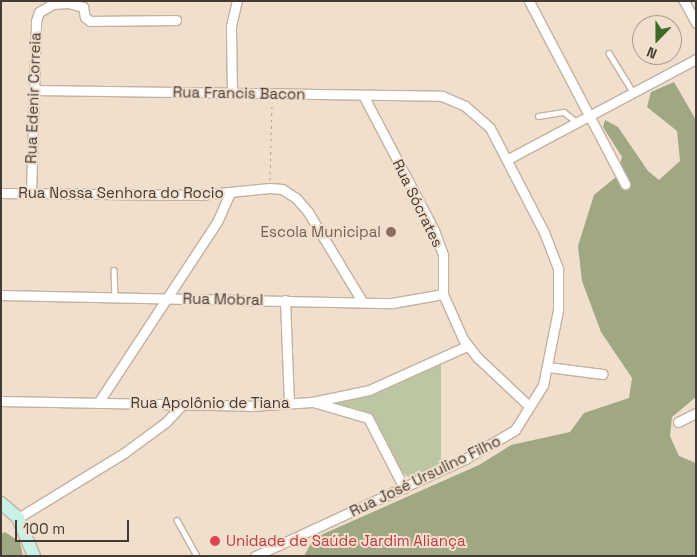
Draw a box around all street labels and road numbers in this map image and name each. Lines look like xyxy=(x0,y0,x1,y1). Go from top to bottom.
street label: Rua Edenir Correia xyxy=(22,32,44,164)
street label: Rua Francis Bacon xyxy=(173,83,305,103)
street label: Rua Sócrates xyxy=(389,156,447,250)
street label: Rua Nossa Senhora do Rocio xyxy=(18,184,224,202)
street label: Rua Mobral xyxy=(182,289,264,309)
street label: Rua Apolônio de Tiana xyxy=(130,394,290,412)
street label: Rua José Ursulino Filho xyxy=(347,432,503,520)

